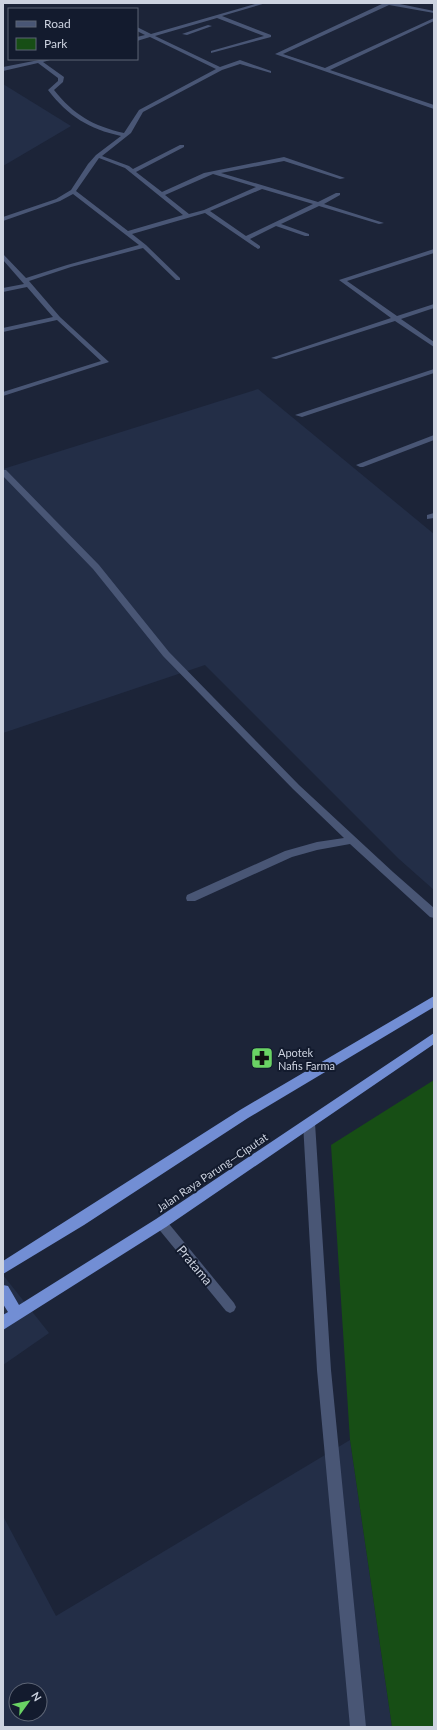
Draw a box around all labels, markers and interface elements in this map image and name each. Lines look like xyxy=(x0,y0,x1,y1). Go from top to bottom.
legend xyxy=(8,8,138,60)
text: Road xyxy=(44,16,71,31)
text: Park xyxy=(44,36,68,51)
pharmacy icon: Apotek Nafis Farma xyxy=(249,1045,275,1071)
place label: Apotek Nafis Farma xyxy=(278,1046,335,1072)
street label: Jalan Raya Parung—Ciputat xyxy=(154,1130,270,1214)
street label: Pratama xyxy=(174,1242,216,1288)
north arrow xyxy=(8,1682,48,1722)
text: N xyxy=(29,1689,45,1703)

